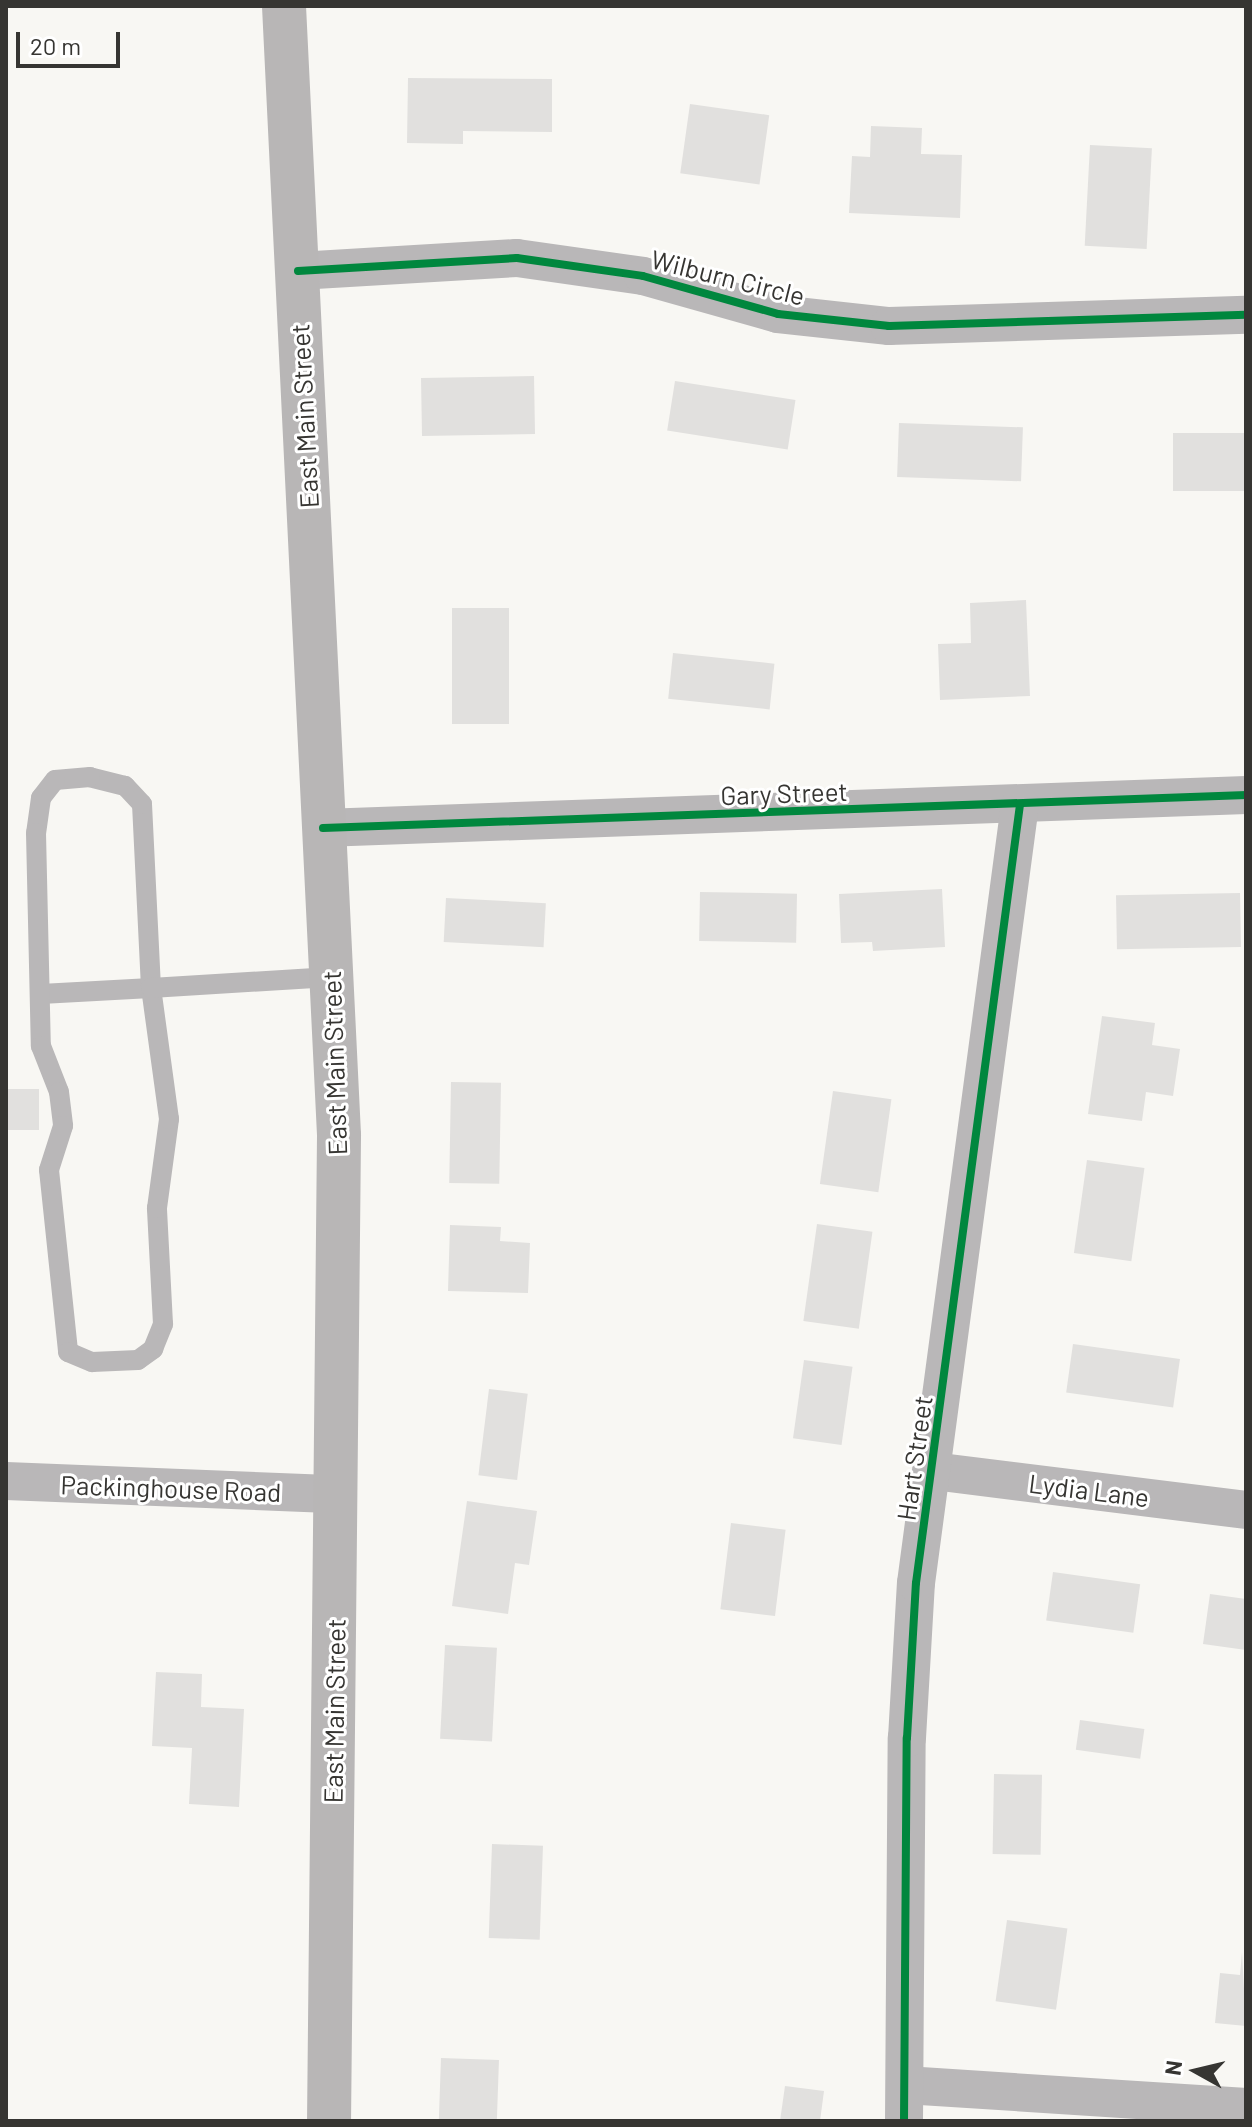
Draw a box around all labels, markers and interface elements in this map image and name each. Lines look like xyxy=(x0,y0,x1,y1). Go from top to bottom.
scale bar xyxy=(20,16,124,66)
text: 20 m xyxy=(30,31,81,60)
street label: Wilburn Circle xyxy=(648,243,808,311)
street label: East Main Street xyxy=(284,323,324,509)
street label: Gary Street xyxy=(720,775,848,811)
street label: East Main Street xyxy=(315,970,353,1156)
street label: Hart Street xyxy=(890,1394,938,1522)
street label: Lydia Lane xyxy=(1027,1467,1151,1513)
street label: Packinghouse Road xyxy=(60,1469,282,1507)
street label: East Main Street xyxy=(317,1618,351,1804)
north arrow xyxy=(1156,2031,1236,2111)
text: N xyxy=(1158,2059,1186,2077)

